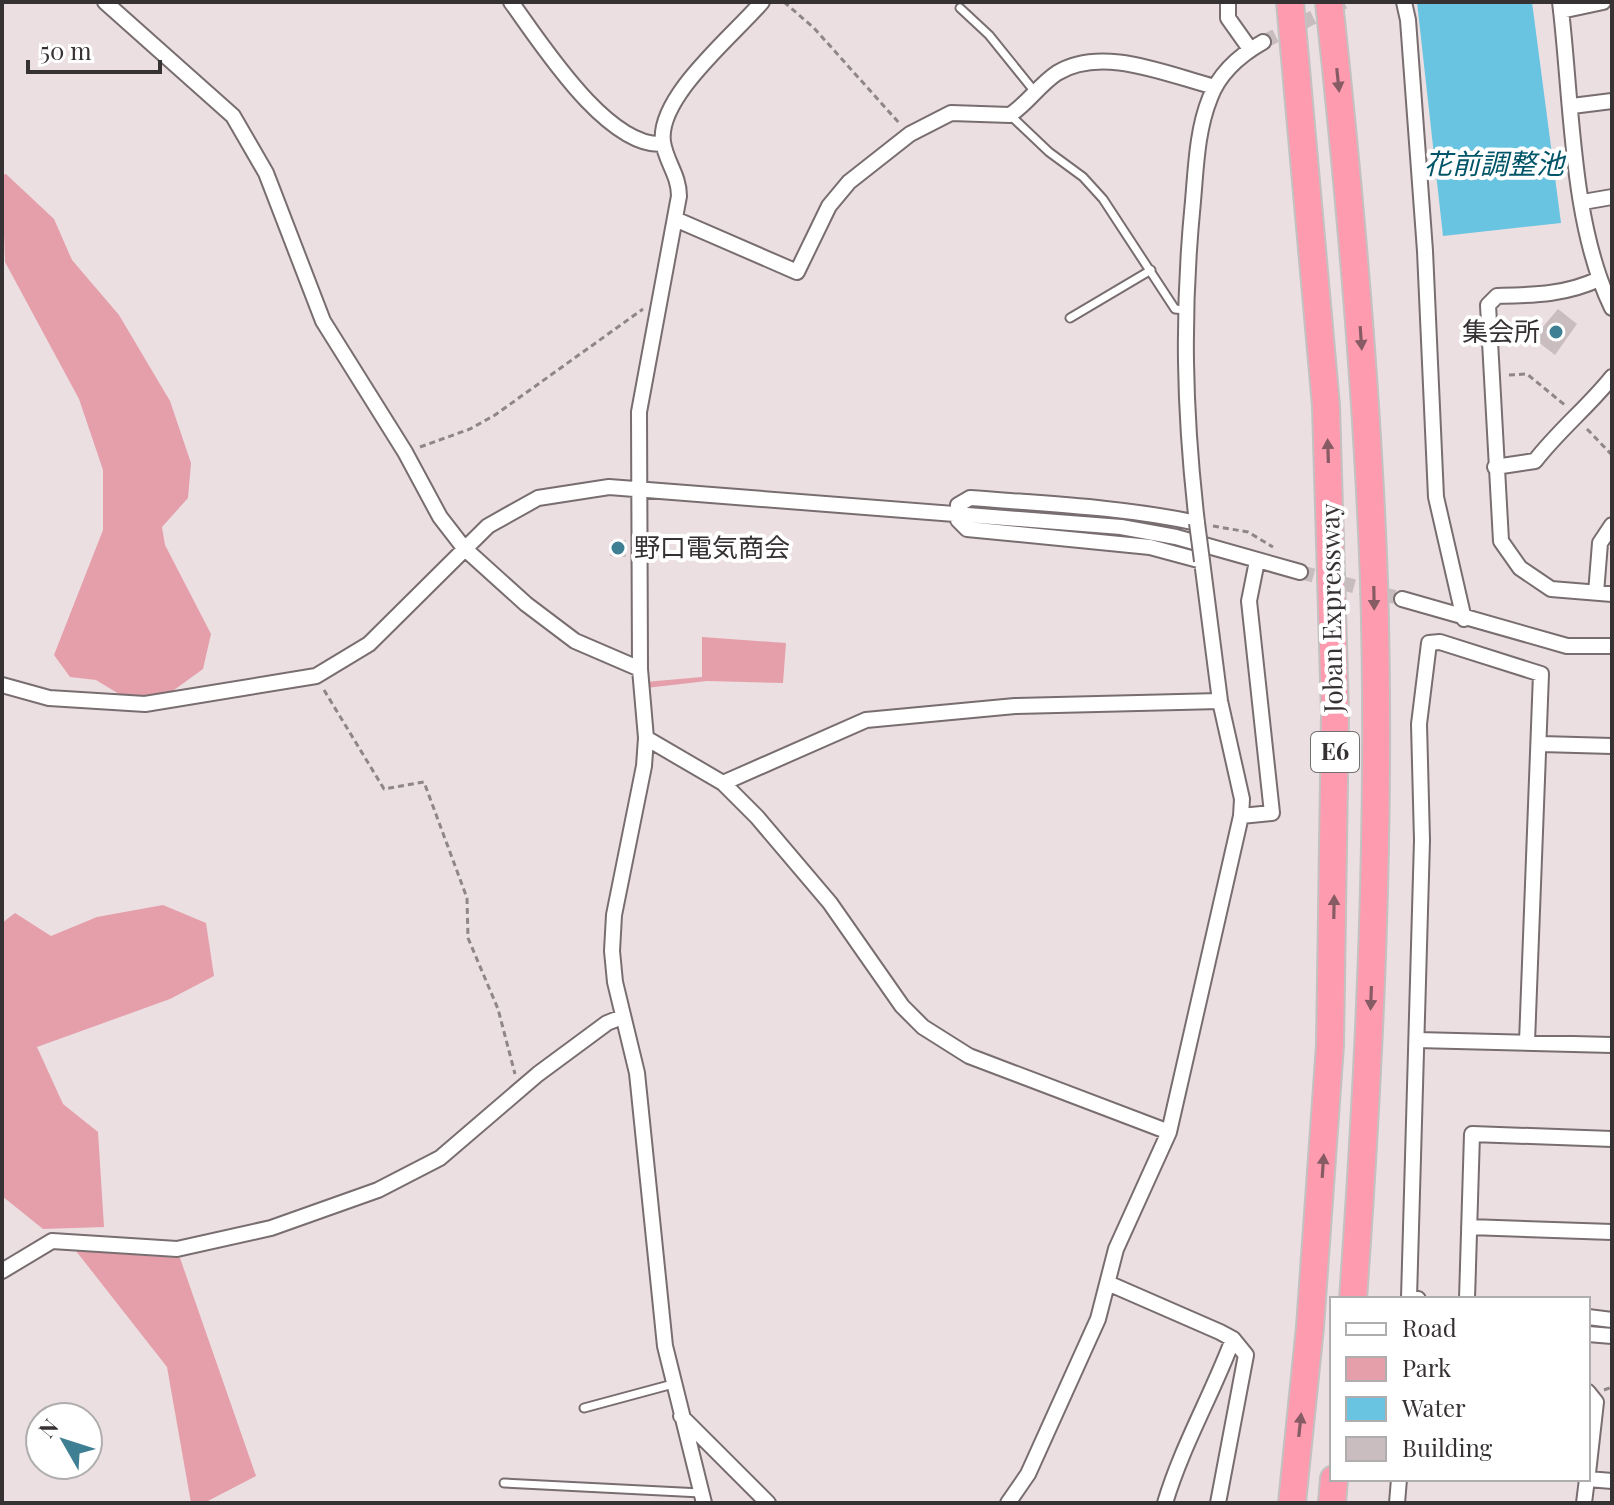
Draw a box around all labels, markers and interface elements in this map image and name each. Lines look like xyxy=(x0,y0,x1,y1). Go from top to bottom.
scale bar xyxy=(28,24,160,74)
text: 50 m xyxy=(40,34,92,66)
one-way arrow xyxy=(1331,67,1344,92)
water label: 花前調整池 xyxy=(1424,144,1567,181)
place label: 集会所 xyxy=(1462,313,1540,348)
marker: 集会所 xyxy=(1547,323,1565,341)
one-way arrow xyxy=(1355,326,1368,351)
one-way arrow xyxy=(1321,438,1334,463)
street label: Joban Expressway xyxy=(1311,503,1350,714)
place label: 野口電気商会 xyxy=(634,529,790,564)
marker: 野口電気商会 xyxy=(609,539,627,557)
one-way arrow xyxy=(1368,586,1380,611)
road number: E6 xyxy=(1311,732,1359,772)
one-way arrow xyxy=(1328,894,1340,919)
one-way arrow xyxy=(1365,986,1378,1011)
one-way arrow xyxy=(1316,1153,1329,1178)
legend xyxy=(1330,1297,1590,1481)
text: Road xyxy=(1402,1311,1457,1343)
text: Park xyxy=(1402,1351,1452,1383)
text: Water xyxy=(1401,1391,1466,1423)
north arrow xyxy=(24,1401,104,1481)
text: N xyxy=(31,1412,64,1443)
one-way arrow xyxy=(1294,1413,1307,1438)
text: Building xyxy=(1402,1431,1493,1463)

